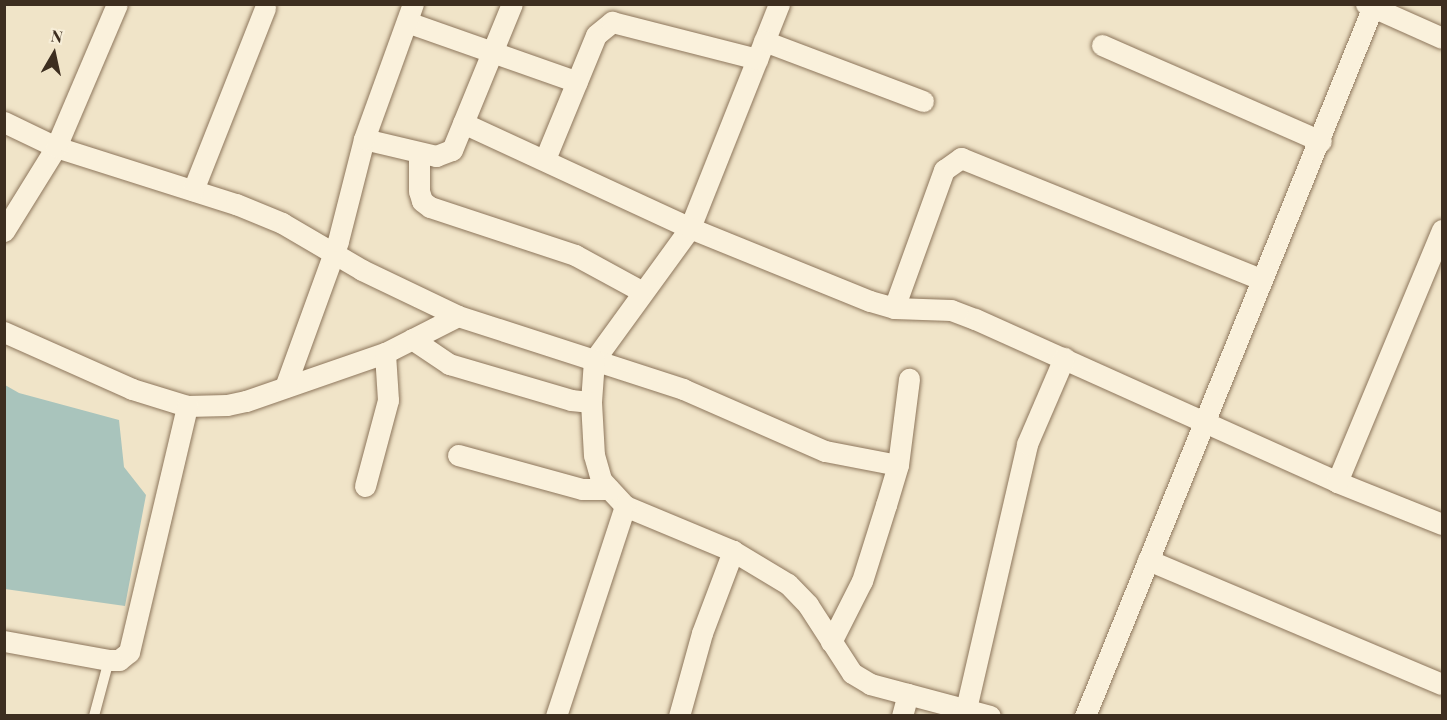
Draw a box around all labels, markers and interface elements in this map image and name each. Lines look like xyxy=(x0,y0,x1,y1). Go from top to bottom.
north arrow xyxy=(24,24,84,84)
text: N xyxy=(50,24,64,47)

